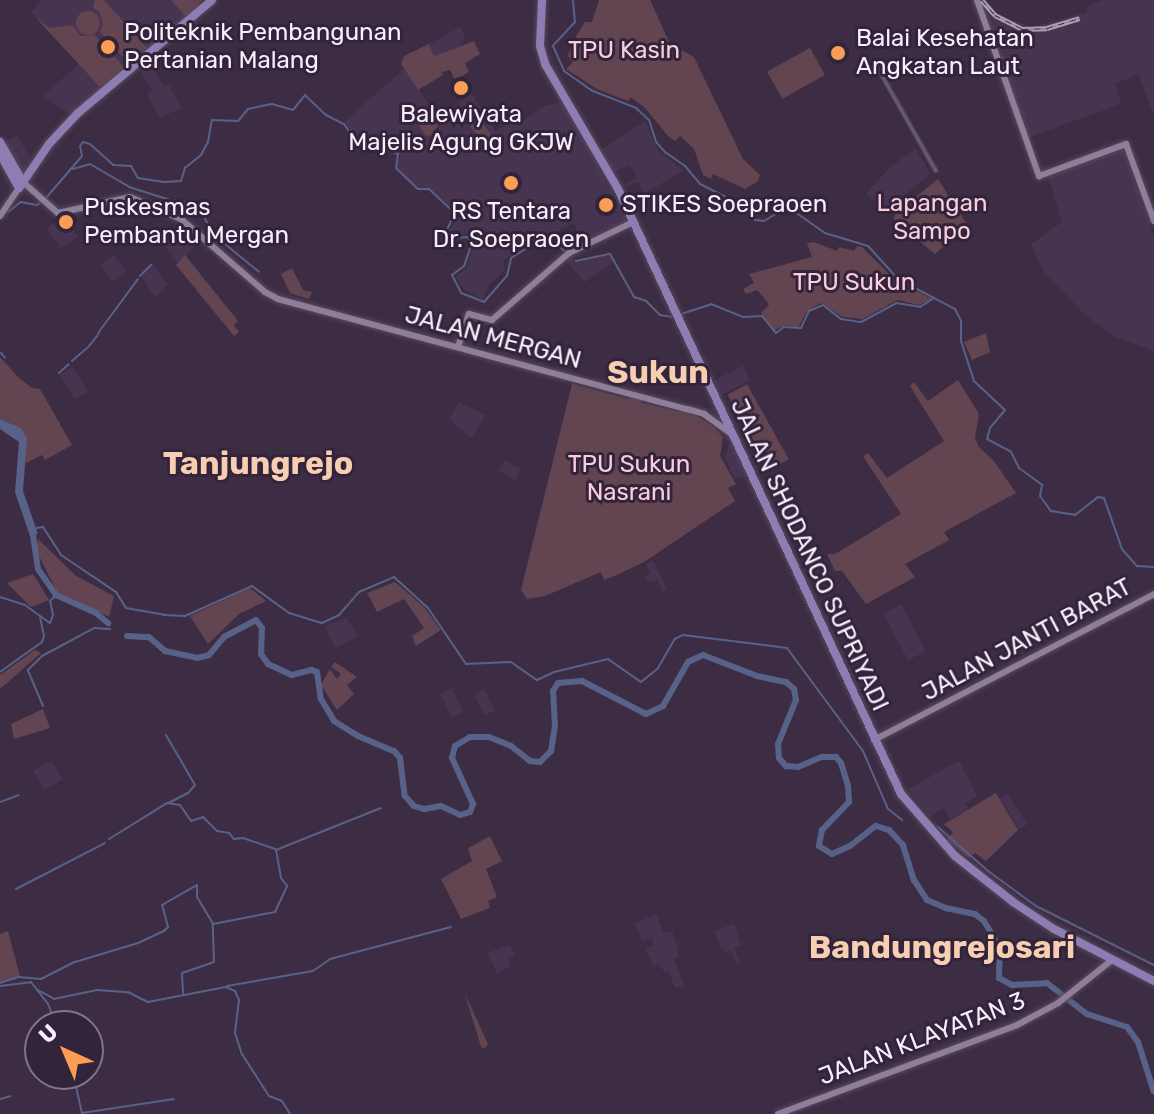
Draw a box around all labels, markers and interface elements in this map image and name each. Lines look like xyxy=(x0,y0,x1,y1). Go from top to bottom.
place label: Politeknik Pembangunan Pertanian Malang xyxy=(124,19,402,75)
place label: Balai Kesehatan Angkatan Laut xyxy=(856,25,1034,81)
park label: TPU Kasin xyxy=(568,37,680,65)
marker: Politeknik Pembangunan Pertanian Malang xyxy=(99,38,117,56)
marker: Balai Kesehatan Angkatan Laut xyxy=(827,42,849,64)
marker: Balewiyata Majelis Agung GKJW xyxy=(452,79,470,97)
place label: Balewiyata Majelis Agung GKJW xyxy=(348,101,574,157)
marker: RS Tentara Dr. Soepraoen xyxy=(500,172,522,194)
park label: Lapangan Sampo xyxy=(877,190,987,246)
place label: STIKES Soepraoen xyxy=(622,191,827,219)
place label: Puskesmas Pembantu Mergan xyxy=(84,194,289,250)
marker: STIKES Soepraoen xyxy=(597,196,615,214)
place label: RS Tentara Dr. Soepraoen xyxy=(433,198,589,254)
marker: Puskesmas Pembantu Mergan xyxy=(55,211,77,233)
park label: TPU Sukun xyxy=(793,269,915,297)
street label: JALAN MERGAN xyxy=(402,301,584,375)
district label: Sukun xyxy=(607,353,709,391)
street label: JALAN SHODANCO SUPRIYADI xyxy=(724,394,894,716)
district label: Tanjungrejo xyxy=(163,444,353,482)
park label: TPU Sukun Nasrani xyxy=(568,451,690,507)
street label: JALAN JANTI BARAT xyxy=(917,573,1137,707)
district label: Bandungrejosari xyxy=(809,928,1075,966)
street label: JALAN KLAYATAN 3 xyxy=(815,986,1029,1092)
north arrow xyxy=(24,1010,104,1090)
text: U xyxy=(33,1019,63,1049)

